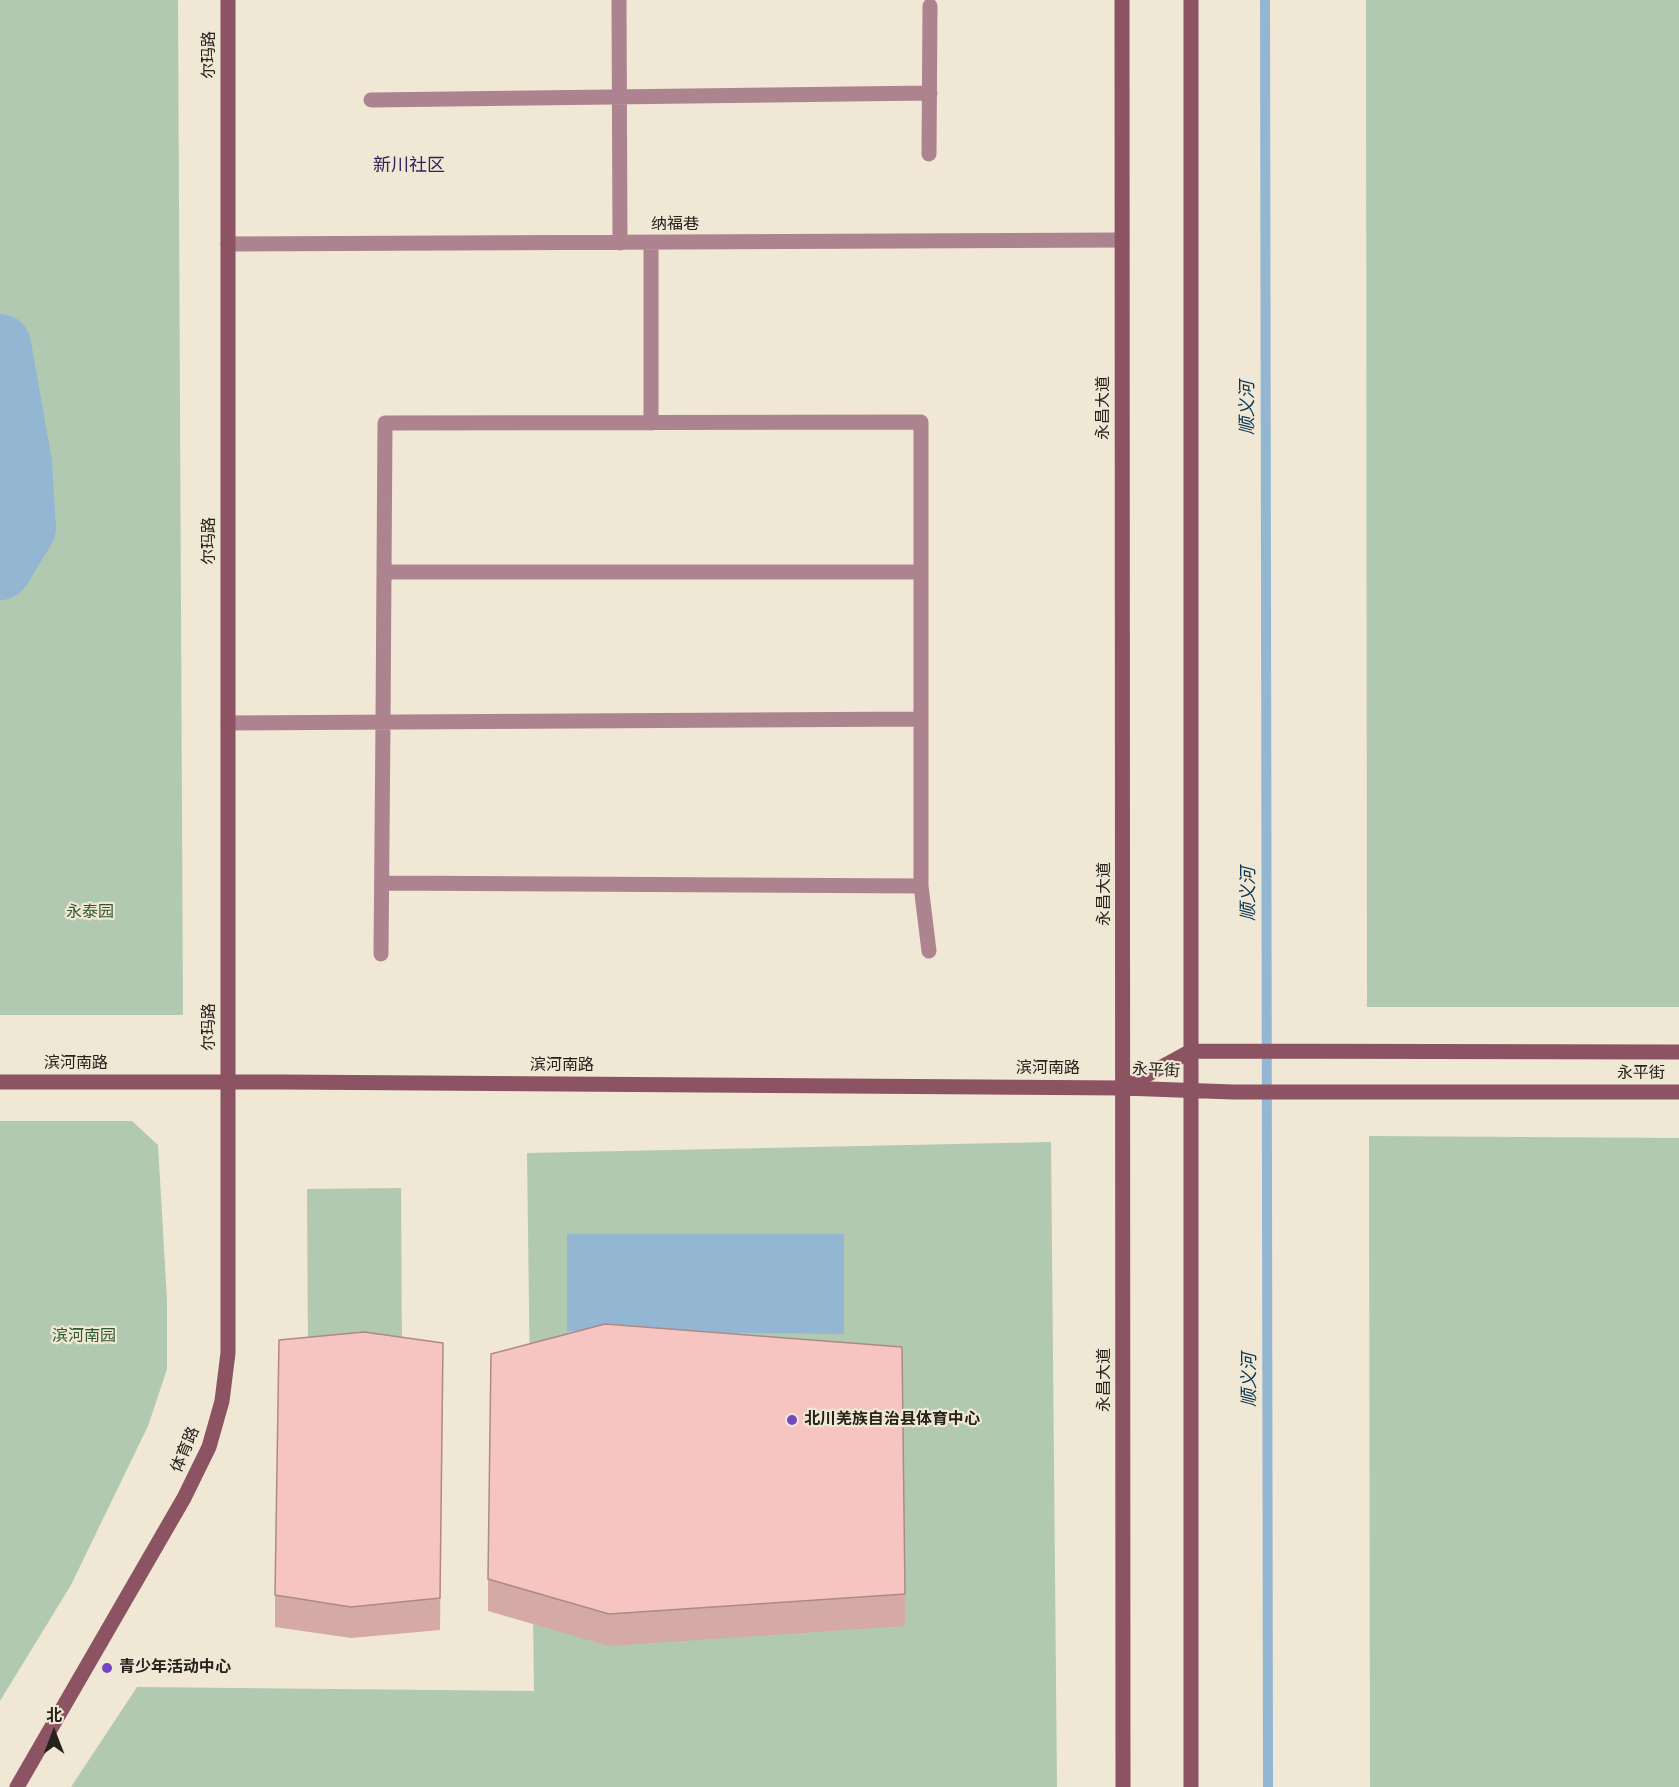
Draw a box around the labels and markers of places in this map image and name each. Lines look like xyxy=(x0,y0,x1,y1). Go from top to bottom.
place label: 北川羌族自治县体育中心 xyxy=(804,1410,980,1430)
marker: 北川羌族自治县体育中心 xyxy=(785,1413,799,1427)
place label: 青少年活动中心 xyxy=(119,1658,231,1678)
marker: 青少年活动中心 xyxy=(100,1661,114,1675)

